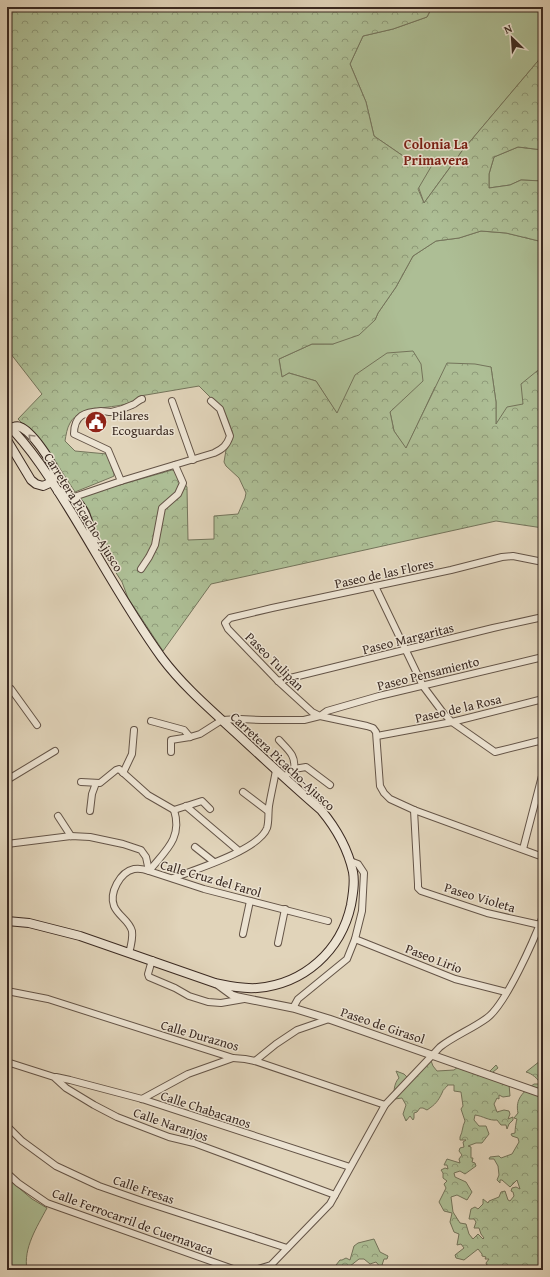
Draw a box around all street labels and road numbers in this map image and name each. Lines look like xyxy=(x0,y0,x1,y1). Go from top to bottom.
street label: Carretera Picacho-Ajusco xyxy=(39,449,128,576)
street label: Paseo de las Flores xyxy=(333,554,435,593)
street label: Paseo Margaritas xyxy=(360,618,456,659)
street label: Paseo Tulipán xyxy=(241,628,309,695)
street label: Paseo Pensamiento xyxy=(375,652,481,695)
street label: Paseo de la Rosa xyxy=(413,689,504,728)
street label: Carretera Picacho-Ajusco xyxy=(226,708,340,815)
street label: Calle Cruz del Farol xyxy=(158,855,264,902)
street label: Paseo Violeta xyxy=(442,878,518,918)
street label: Paseo Lirio xyxy=(403,939,465,978)
street label: Paseo de Girasol xyxy=(338,1002,428,1049)
street label: Calle Duraznos xyxy=(159,1015,241,1056)
street label: Calle Chabacanos xyxy=(158,1086,253,1133)
street label: Calle Naranjos xyxy=(131,1103,211,1146)
street label: Calle Fresas xyxy=(111,1170,177,1209)
street label: Calle Ferrocarril de Cuernavaca xyxy=(50,1183,217,1260)

